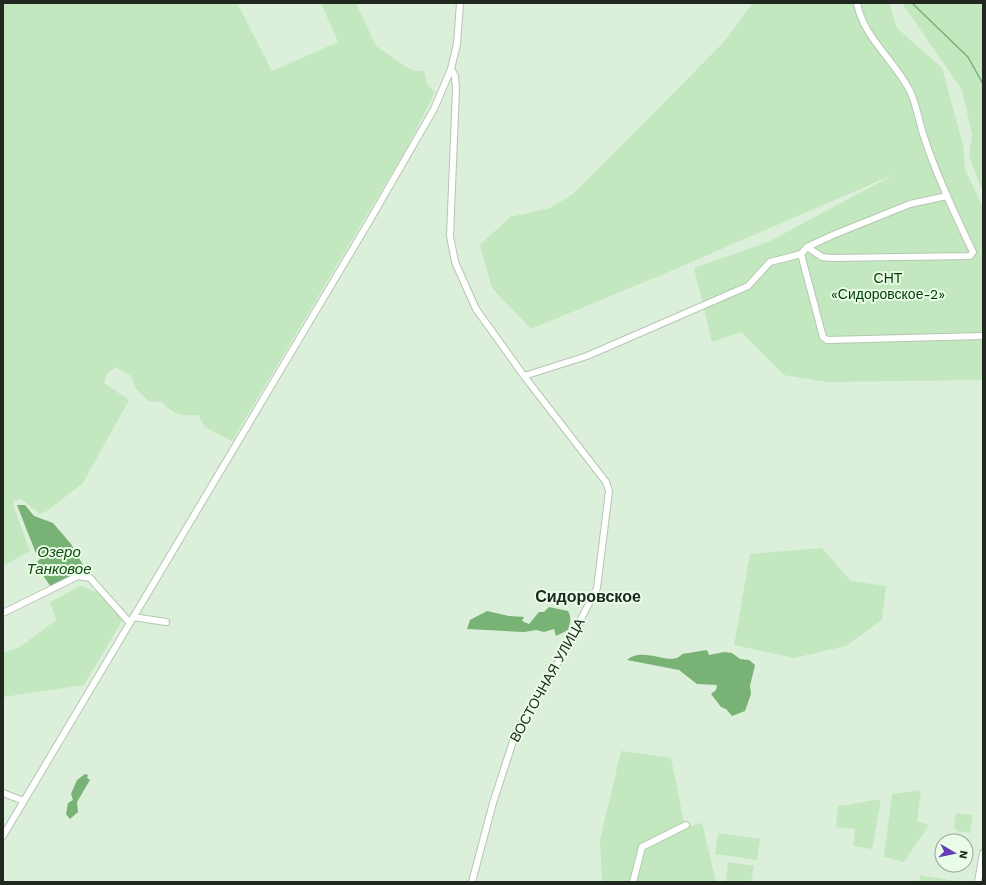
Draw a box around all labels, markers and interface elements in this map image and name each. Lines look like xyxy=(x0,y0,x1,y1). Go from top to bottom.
park label: СНТ «Сидоровское-2» xyxy=(831,270,945,302)
water label: Озеро Танковое xyxy=(26,543,92,578)
district label: Сидоровское xyxy=(535,587,641,606)
street label: ВОСТОЧНАЯ УЛИЦА xyxy=(506,615,588,745)
north arrow xyxy=(934,833,974,873)
text: N xyxy=(956,849,970,860)

